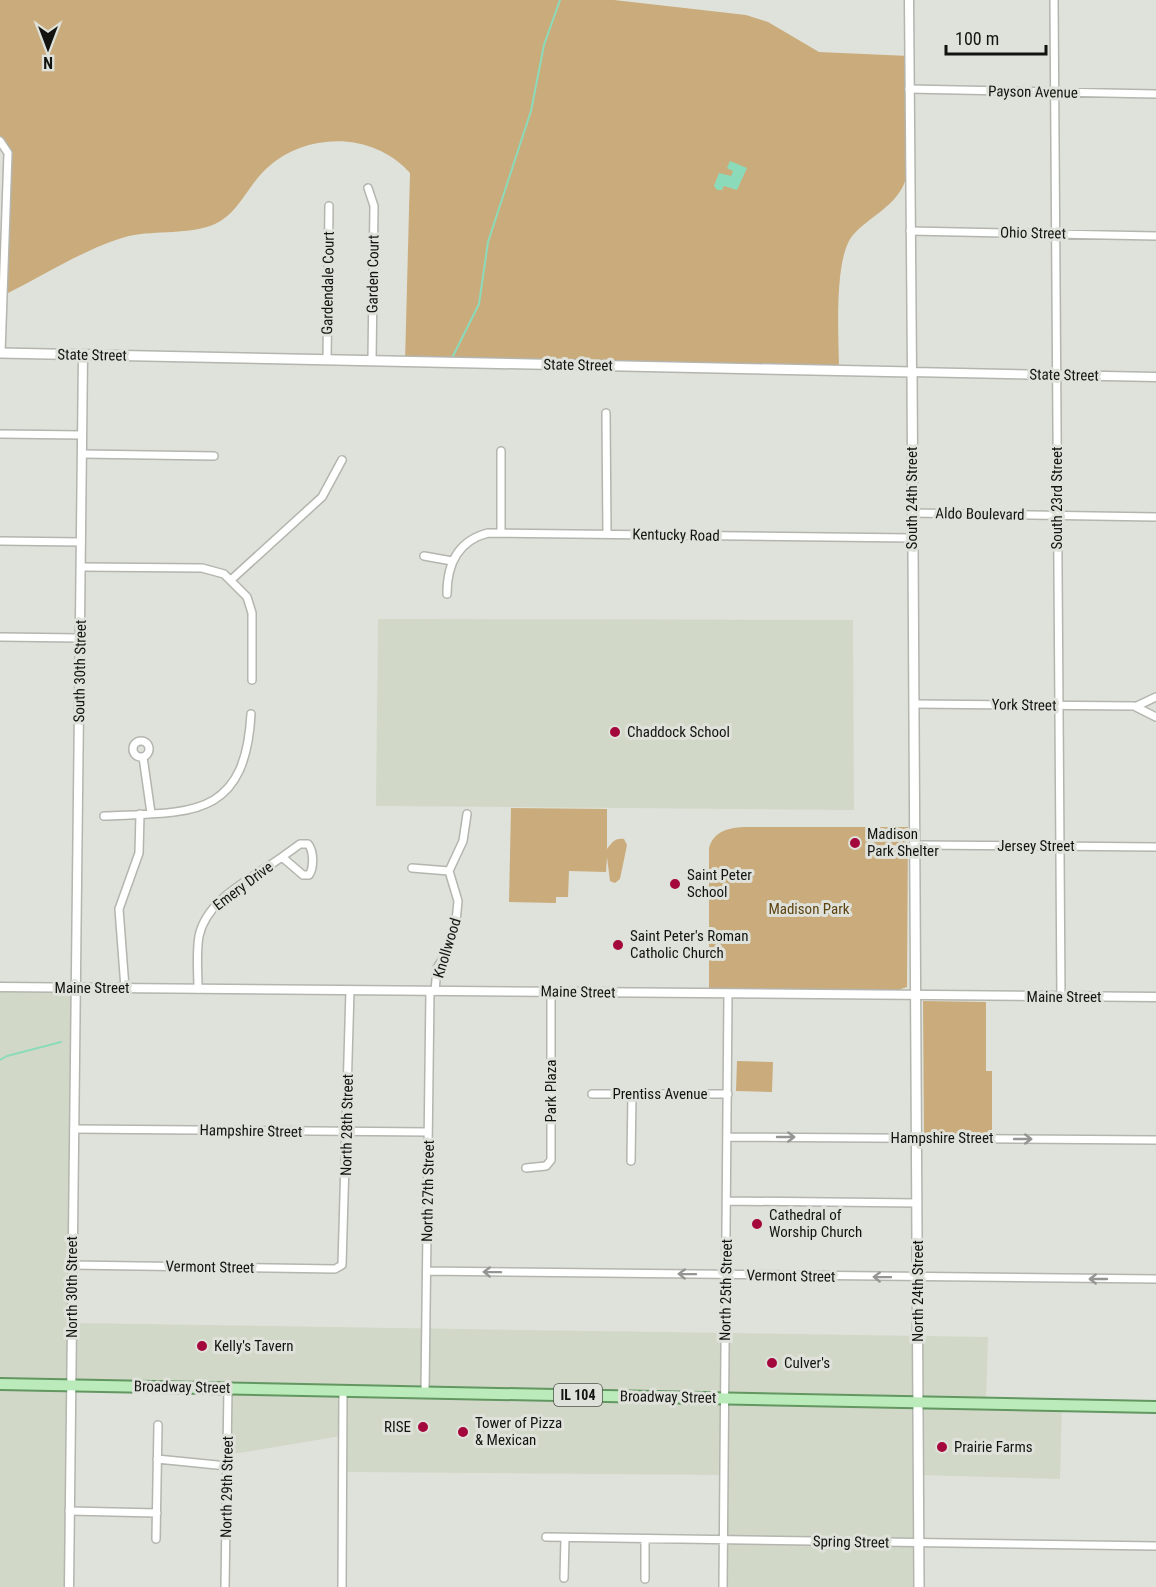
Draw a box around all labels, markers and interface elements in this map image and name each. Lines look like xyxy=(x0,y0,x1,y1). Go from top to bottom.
north arrow xyxy=(18,18,78,78)
scale bar xyxy=(946,18,1046,56)
text: 100 m xyxy=(955,28,999,49)
text: N xyxy=(43,53,53,72)
street label: Payson Avenue xyxy=(988,82,1078,102)
street label: Ohio Street xyxy=(1000,223,1066,243)
street label: Gardendale Court xyxy=(318,231,338,335)
street label: Garden Court xyxy=(363,235,383,313)
street label: State Street xyxy=(57,345,127,365)
street label: State Street xyxy=(543,355,613,375)
street label: State Street xyxy=(1029,365,1099,385)
street label: South 24th Street xyxy=(903,447,921,549)
street label: South 23rd Street xyxy=(1048,447,1066,549)
street label: Aldo Boulevard xyxy=(935,504,1025,524)
street label: Kentucky Road xyxy=(632,525,720,545)
street label: South 30th Street xyxy=(70,619,90,723)
street label: York Street xyxy=(991,695,1057,715)
place label: Chaddock School xyxy=(627,723,730,741)
marker: Chaddock School xyxy=(608,725,622,739)
place label: Madison Park Shelter xyxy=(867,825,939,860)
marker: Madison Park Shelter xyxy=(848,836,862,850)
street label: Jersey Street xyxy=(997,837,1075,855)
street label: Emery Drive xyxy=(210,858,276,914)
place label: Saint Peter School xyxy=(687,866,752,901)
marker: Saint Peter School xyxy=(668,877,682,891)
park label: Madison Park xyxy=(768,900,850,918)
street label: Knollwood xyxy=(429,916,465,980)
place label: Saint Peter's Roman Catholic Church xyxy=(630,927,749,962)
marker: Saint Peter's Roman Catholic Church xyxy=(611,938,625,952)
street label: Maine Street xyxy=(55,979,129,997)
street label: Maine Street xyxy=(540,982,616,1002)
street label: Maine Street xyxy=(1027,988,1101,1006)
street label: Park Plaza xyxy=(542,1060,560,1122)
street label: North 28th Street xyxy=(337,1074,357,1176)
street label: Prentiss Avenue xyxy=(612,1085,708,1103)
street label: Hampshire Street xyxy=(199,1121,303,1141)
street label: Hampshire Street xyxy=(891,1129,993,1147)
one-way arrow xyxy=(776,1131,796,1143)
one-way arrow xyxy=(1013,1133,1033,1145)
street label: North 27th Street xyxy=(418,1140,438,1242)
place label: Cathedral of Worship Church xyxy=(769,1206,862,1241)
marker: Cathedral of Worship Church xyxy=(750,1217,764,1231)
street label: North 30th Street xyxy=(63,1236,81,1338)
street label: North 25th Street xyxy=(716,1239,736,1341)
street label: North 24th Street xyxy=(909,1240,927,1342)
street label: Vermont Street xyxy=(165,1257,255,1277)
one-way arrow xyxy=(482,1266,502,1278)
street label: Vermont Street xyxy=(746,1266,836,1286)
one-way arrow xyxy=(677,1268,697,1280)
one-way arrow xyxy=(872,1272,892,1283)
one-way arrow xyxy=(1088,1273,1108,1285)
place label: Kelly's Tavern xyxy=(214,1337,294,1355)
marker: Kelly's Tavern xyxy=(195,1339,209,1353)
place label: Culver's xyxy=(784,1354,830,1372)
marker: Culver's xyxy=(765,1356,779,1370)
street label: Broadway Street xyxy=(134,1377,230,1397)
road number: IL 104 xyxy=(554,1384,602,1406)
street label: Broadway Street xyxy=(620,1387,716,1407)
place label: Tower of Pizza & Mexican xyxy=(475,1414,562,1449)
place label: RISE xyxy=(384,1418,411,1436)
marker: RISE xyxy=(416,1420,430,1434)
marker: Tower of Pizza & Mexican xyxy=(456,1425,470,1439)
street label: North 29th Street xyxy=(217,1436,237,1538)
place label: Prairie Farms xyxy=(954,1438,1033,1456)
marker: Prairie Farms xyxy=(935,1440,949,1454)
street label: Spring Street xyxy=(813,1532,889,1552)

